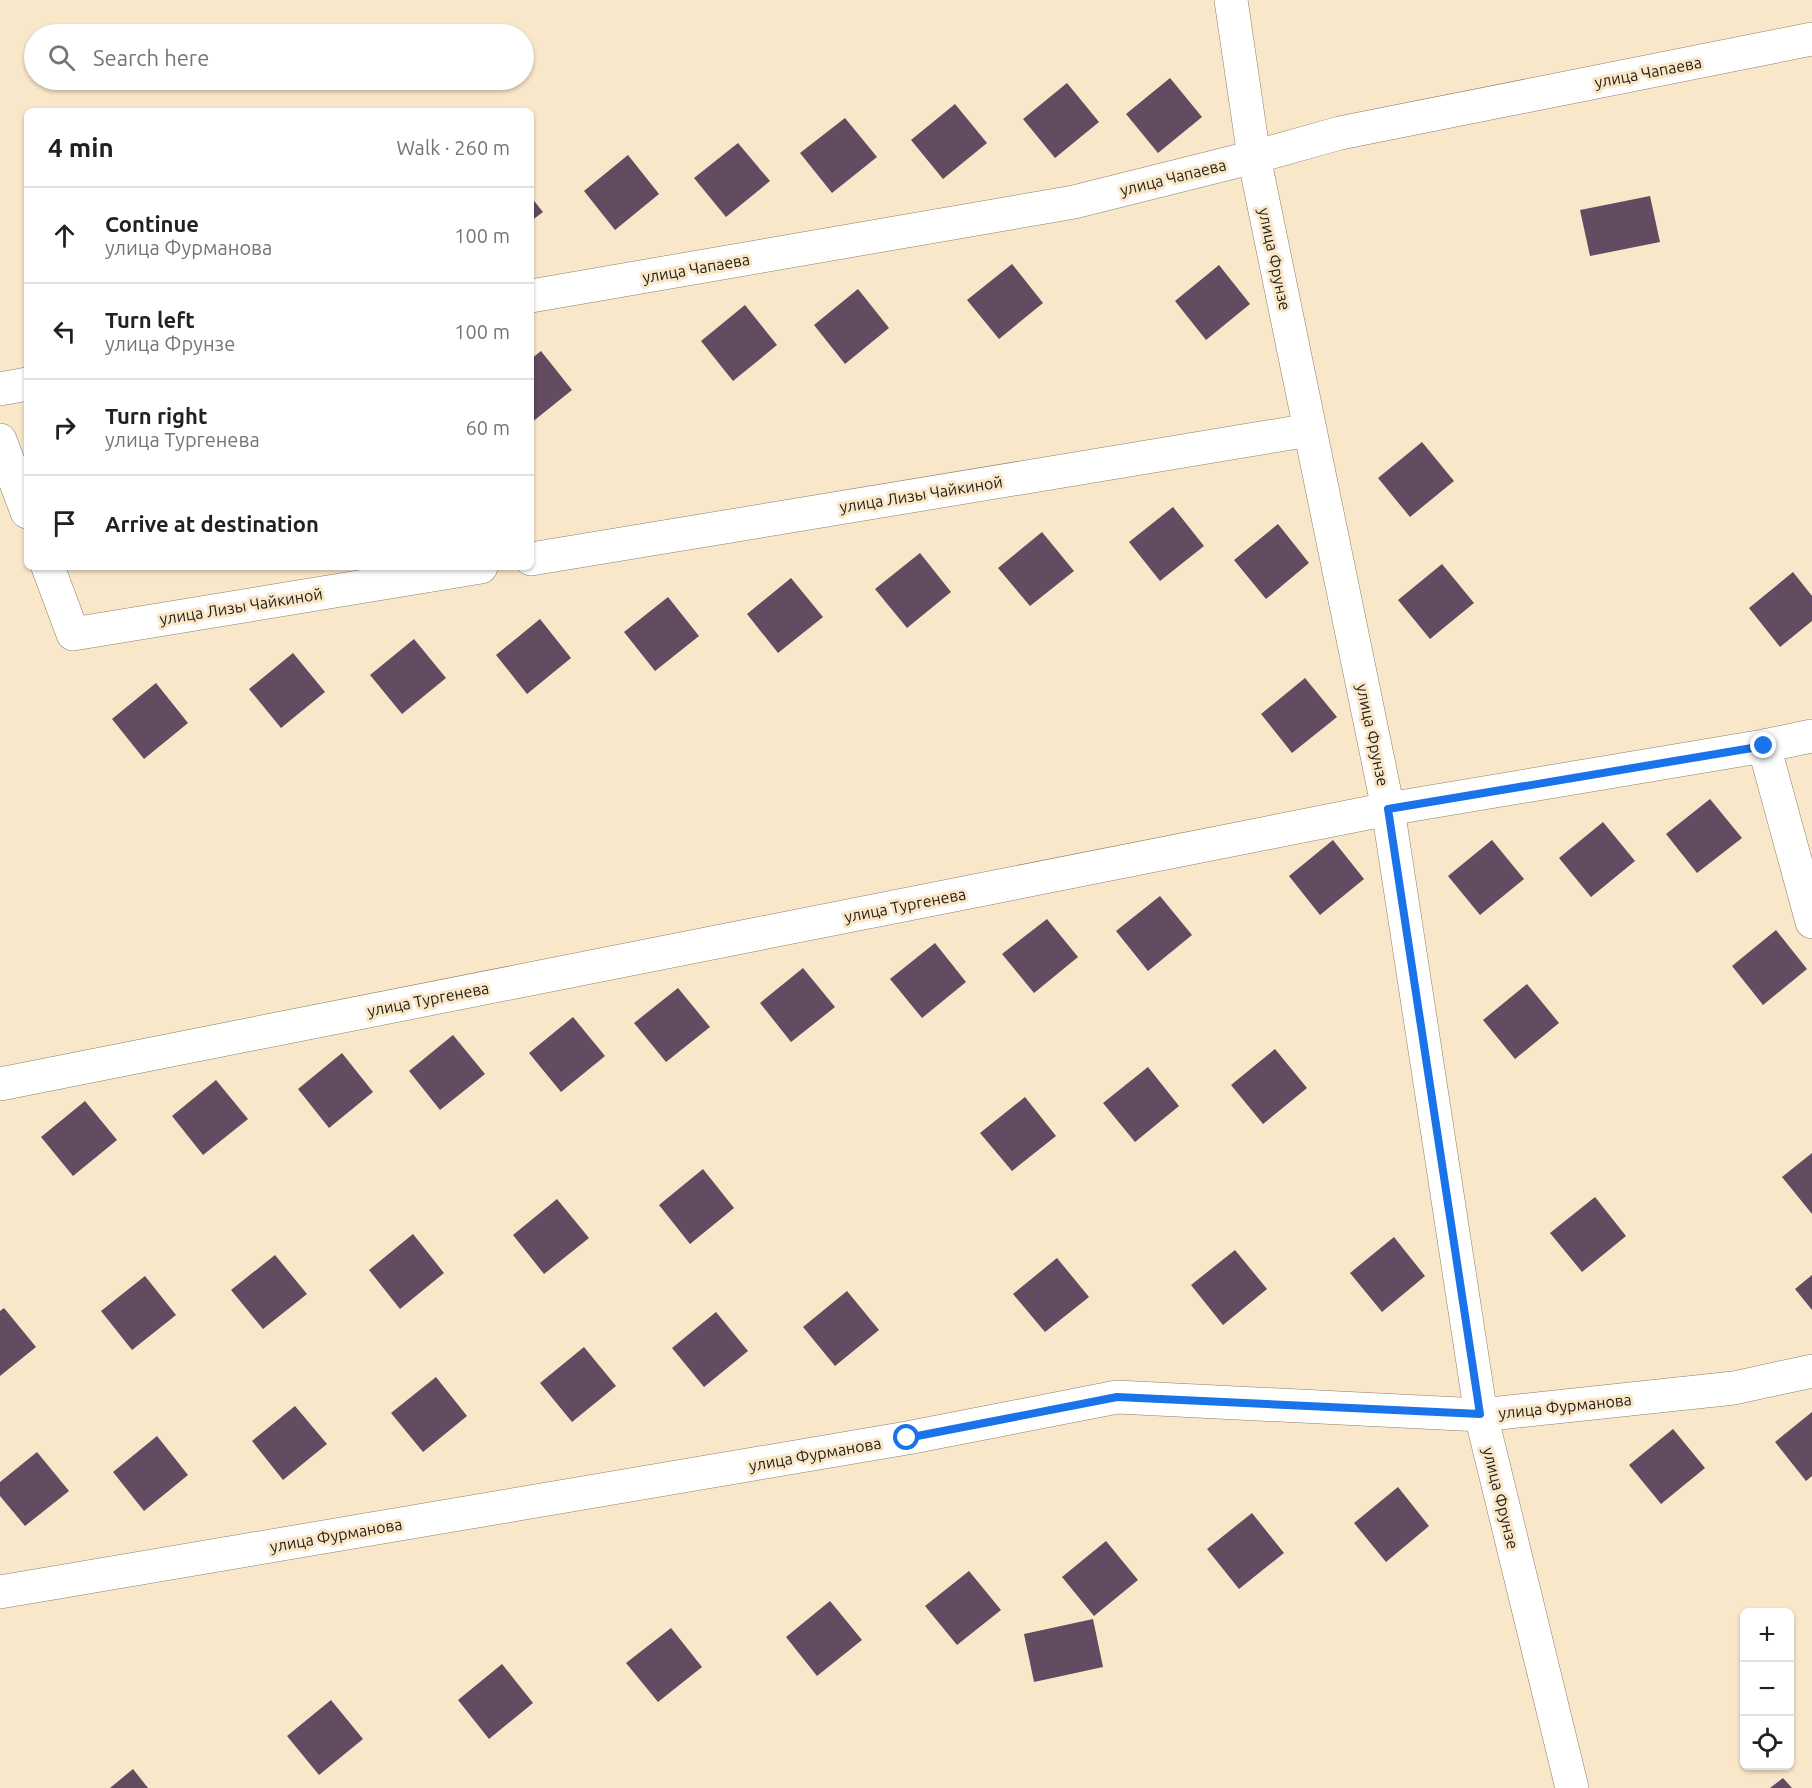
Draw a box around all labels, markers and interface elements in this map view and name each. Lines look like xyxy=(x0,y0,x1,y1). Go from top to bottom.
search box xyxy=(24,24,534,90)
icon: search xyxy=(45,41,78,74)
text: Search here xyxy=(93,45,209,70)
street label: улица Чапаева xyxy=(1593,53,1703,91)
text: 4 min xyxy=(48,133,114,162)
text: Walk · 260 m xyxy=(397,136,510,159)
street label: улица Чапаева xyxy=(1118,155,1228,199)
street label: улица Фрунзе xyxy=(1255,206,1295,312)
text: Continue xyxy=(105,211,199,236)
icon: ahead xyxy=(48,219,81,252)
text: 100 m xyxy=(454,224,510,247)
text: улица Фурманова xyxy=(105,236,272,259)
street label: улица Чапаева xyxy=(641,250,751,286)
text: Turn left xyxy=(105,307,195,332)
icon: left xyxy=(48,315,81,348)
text: 100 m xyxy=(454,320,510,343)
text: улица Фрунзе xyxy=(105,332,235,355)
text: Turn right xyxy=(105,403,207,428)
icon: right xyxy=(48,411,81,444)
text: 60 m xyxy=(466,416,510,439)
text: улица Тургенева xyxy=(105,428,260,451)
street label: улица Лизы Чайкиной xyxy=(838,472,1004,516)
icon: arrive xyxy=(48,507,81,540)
text: Arrive at destination xyxy=(105,511,319,536)
street label: улица Лизы Чайкиной xyxy=(158,584,324,628)
street label: улица Фрунзе xyxy=(1353,682,1393,788)
route end xyxy=(1750,732,1776,758)
street label: улица Тургенева xyxy=(843,884,967,926)
street label: улица Тургенева xyxy=(366,978,490,1020)
street label: улица Фурманова xyxy=(1497,1390,1633,1422)
route start xyxy=(893,1424,919,1450)
street label: улица Фурманова xyxy=(747,1434,883,1474)
street label: улица Фрунзе xyxy=(1480,1445,1522,1551)
street label: улица Фурманова xyxy=(268,1515,404,1555)
map controls xyxy=(1740,1608,1794,1770)
button: + xyxy=(1740,1608,1794,1662)
button: − xyxy=(1740,1662,1794,1716)
button: locate xyxy=(1740,1716,1794,1770)

